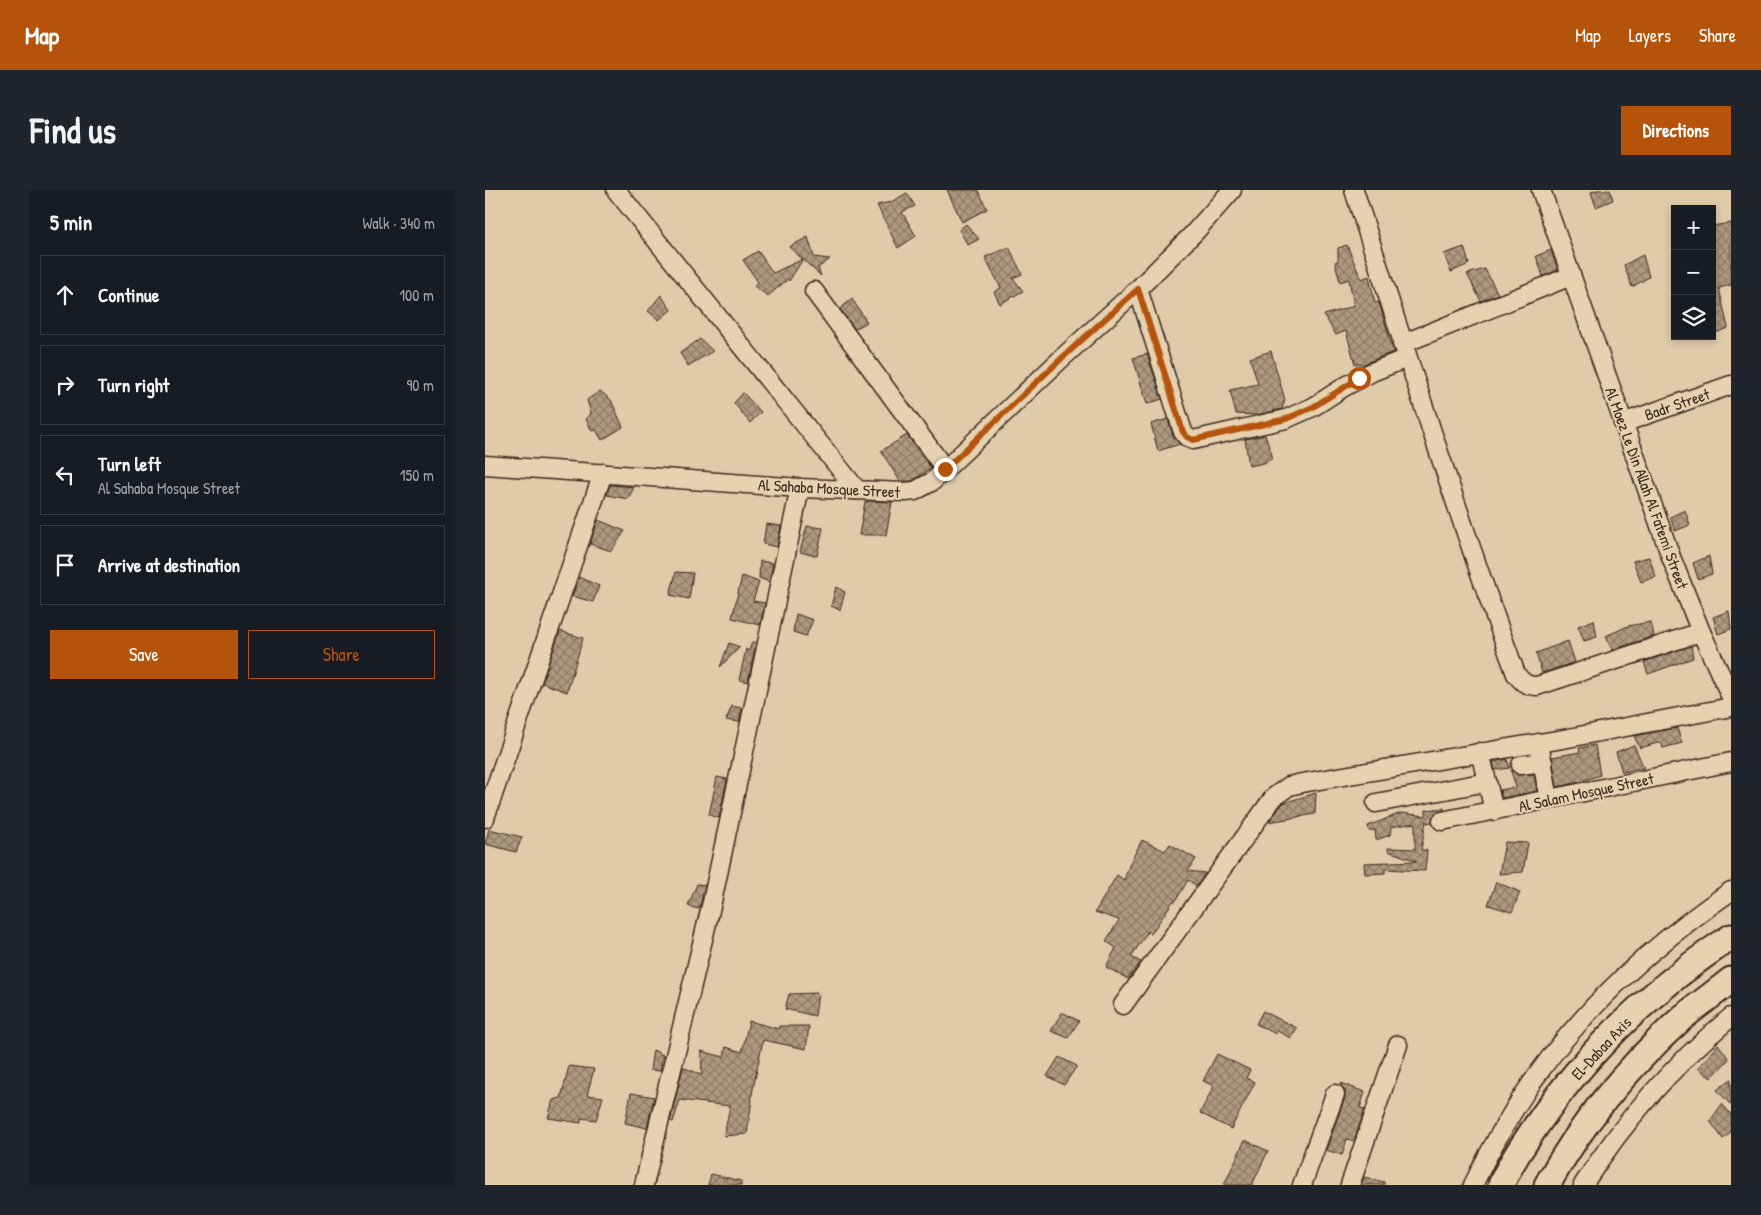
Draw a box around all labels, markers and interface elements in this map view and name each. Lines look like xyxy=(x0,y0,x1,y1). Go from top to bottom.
text: Map xyxy=(25,19,59,51)
text: Map xyxy=(1575,23,1601,48)
text: Layers xyxy=(1629,23,1671,48)
text: Share xyxy=(1699,23,1736,48)
button: Directions xyxy=(1621,106,1731,155)
text: Find us xyxy=(30,107,116,154)
map controls xyxy=(1671,205,1716,340)
button: + xyxy=(1671,205,1716,250)
text: 5 min xyxy=(50,208,92,237)
text: Walk · 340 m xyxy=(363,212,435,234)
button: − xyxy=(1671,250,1716,295)
icon: ahead xyxy=(51,281,79,309)
text: Continue xyxy=(98,282,159,308)
text: 100 m xyxy=(399,284,434,306)
button: layers xyxy=(1671,295,1716,340)
route start xyxy=(1348,367,1371,390)
icon: right xyxy=(51,371,79,399)
text: Turn right xyxy=(98,372,169,398)
text: 90 m xyxy=(406,374,434,396)
street label: Badr Street xyxy=(1641,382,1713,425)
street label: Al Moez Le Din Allah Al Fatemi Street xyxy=(1600,384,1694,592)
text: Turn left xyxy=(98,451,161,477)
route end xyxy=(934,458,957,481)
icon: left xyxy=(51,461,79,489)
text: 150 m xyxy=(400,464,434,486)
street label: Al Sahaba Mosque Street xyxy=(757,473,901,503)
text: Al Sahaba Mosque Street xyxy=(98,477,240,499)
icon: arrive xyxy=(51,551,79,579)
text: Arrive at destination xyxy=(98,552,240,578)
button: Save xyxy=(50,630,238,679)
button: Share xyxy=(248,630,435,679)
street label: Al Salam Mosque Street xyxy=(1516,767,1656,817)
street label: El-Dabaa Axis xyxy=(1566,1012,1636,1084)

